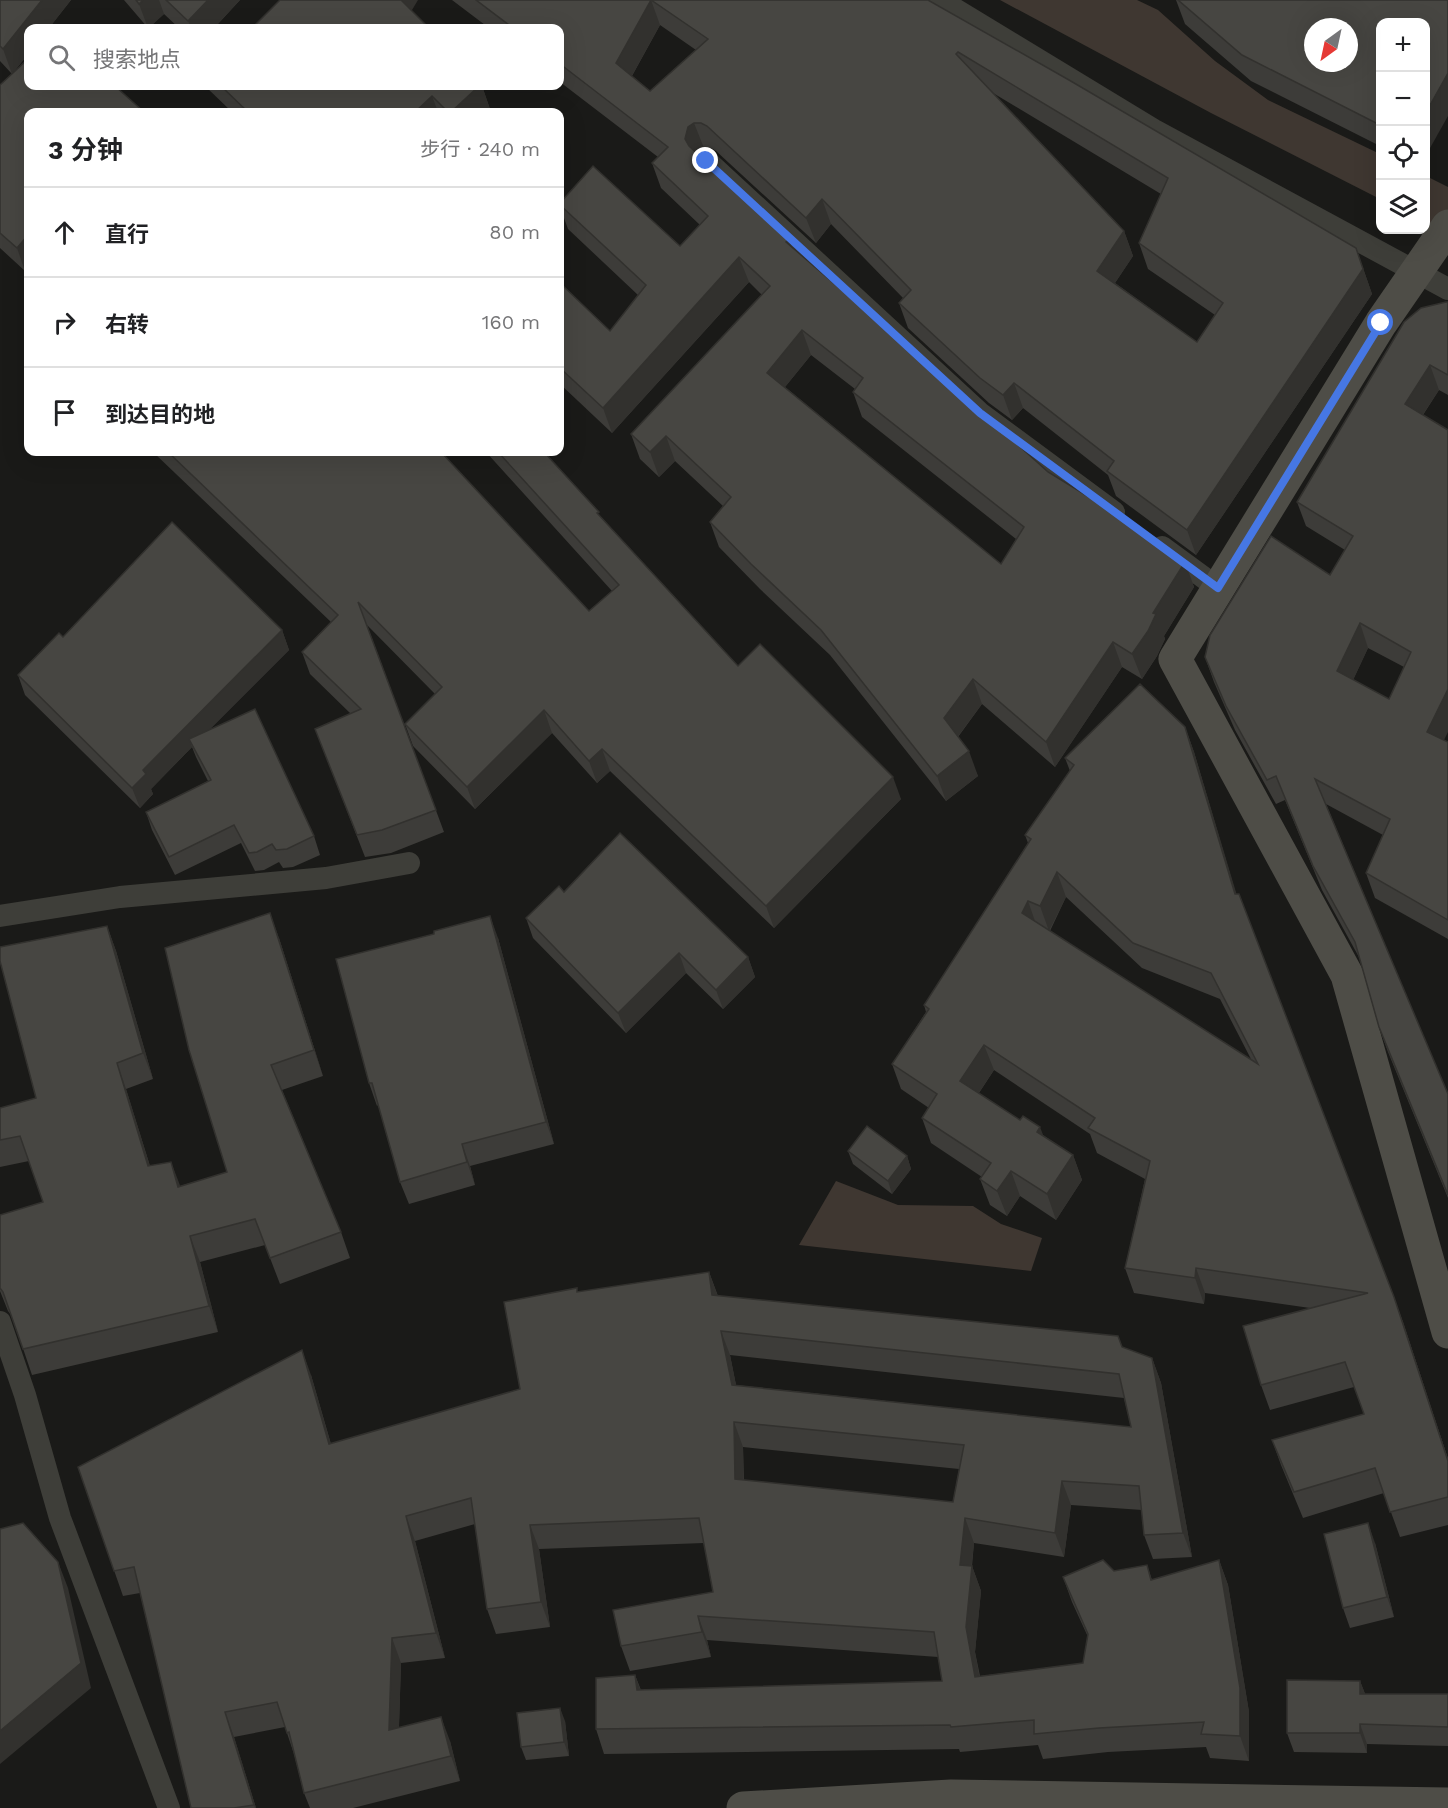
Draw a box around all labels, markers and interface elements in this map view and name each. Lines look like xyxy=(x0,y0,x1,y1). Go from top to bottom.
north arrow xyxy=(1304,18,1358,72)
map controls xyxy=(1376,18,1430,234)
button: + xyxy=(1376,18,1430,72)
search box xyxy=(24,24,564,90)
icon: search xyxy=(45,41,78,74)
text: 搜索地点 xyxy=(93,47,181,72)
button: − xyxy=(1376,72,1430,126)
button: locate xyxy=(1376,126,1430,180)
text: 3 分钟 xyxy=(48,135,123,165)
text: 步行 · 240 m xyxy=(420,137,540,161)
route end xyxy=(692,147,718,173)
button: layers xyxy=(1376,180,1430,234)
icon: ahead xyxy=(48,216,81,249)
text: 80 m xyxy=(489,220,540,244)
text: 直行 xyxy=(105,222,149,247)
icon: right xyxy=(48,306,81,339)
route start xyxy=(1367,309,1393,335)
text: 160 m xyxy=(482,310,540,334)
text: 右转 xyxy=(105,312,149,337)
icon: arrive xyxy=(48,396,81,429)
text: 到达目的地 xyxy=(105,402,215,427)

